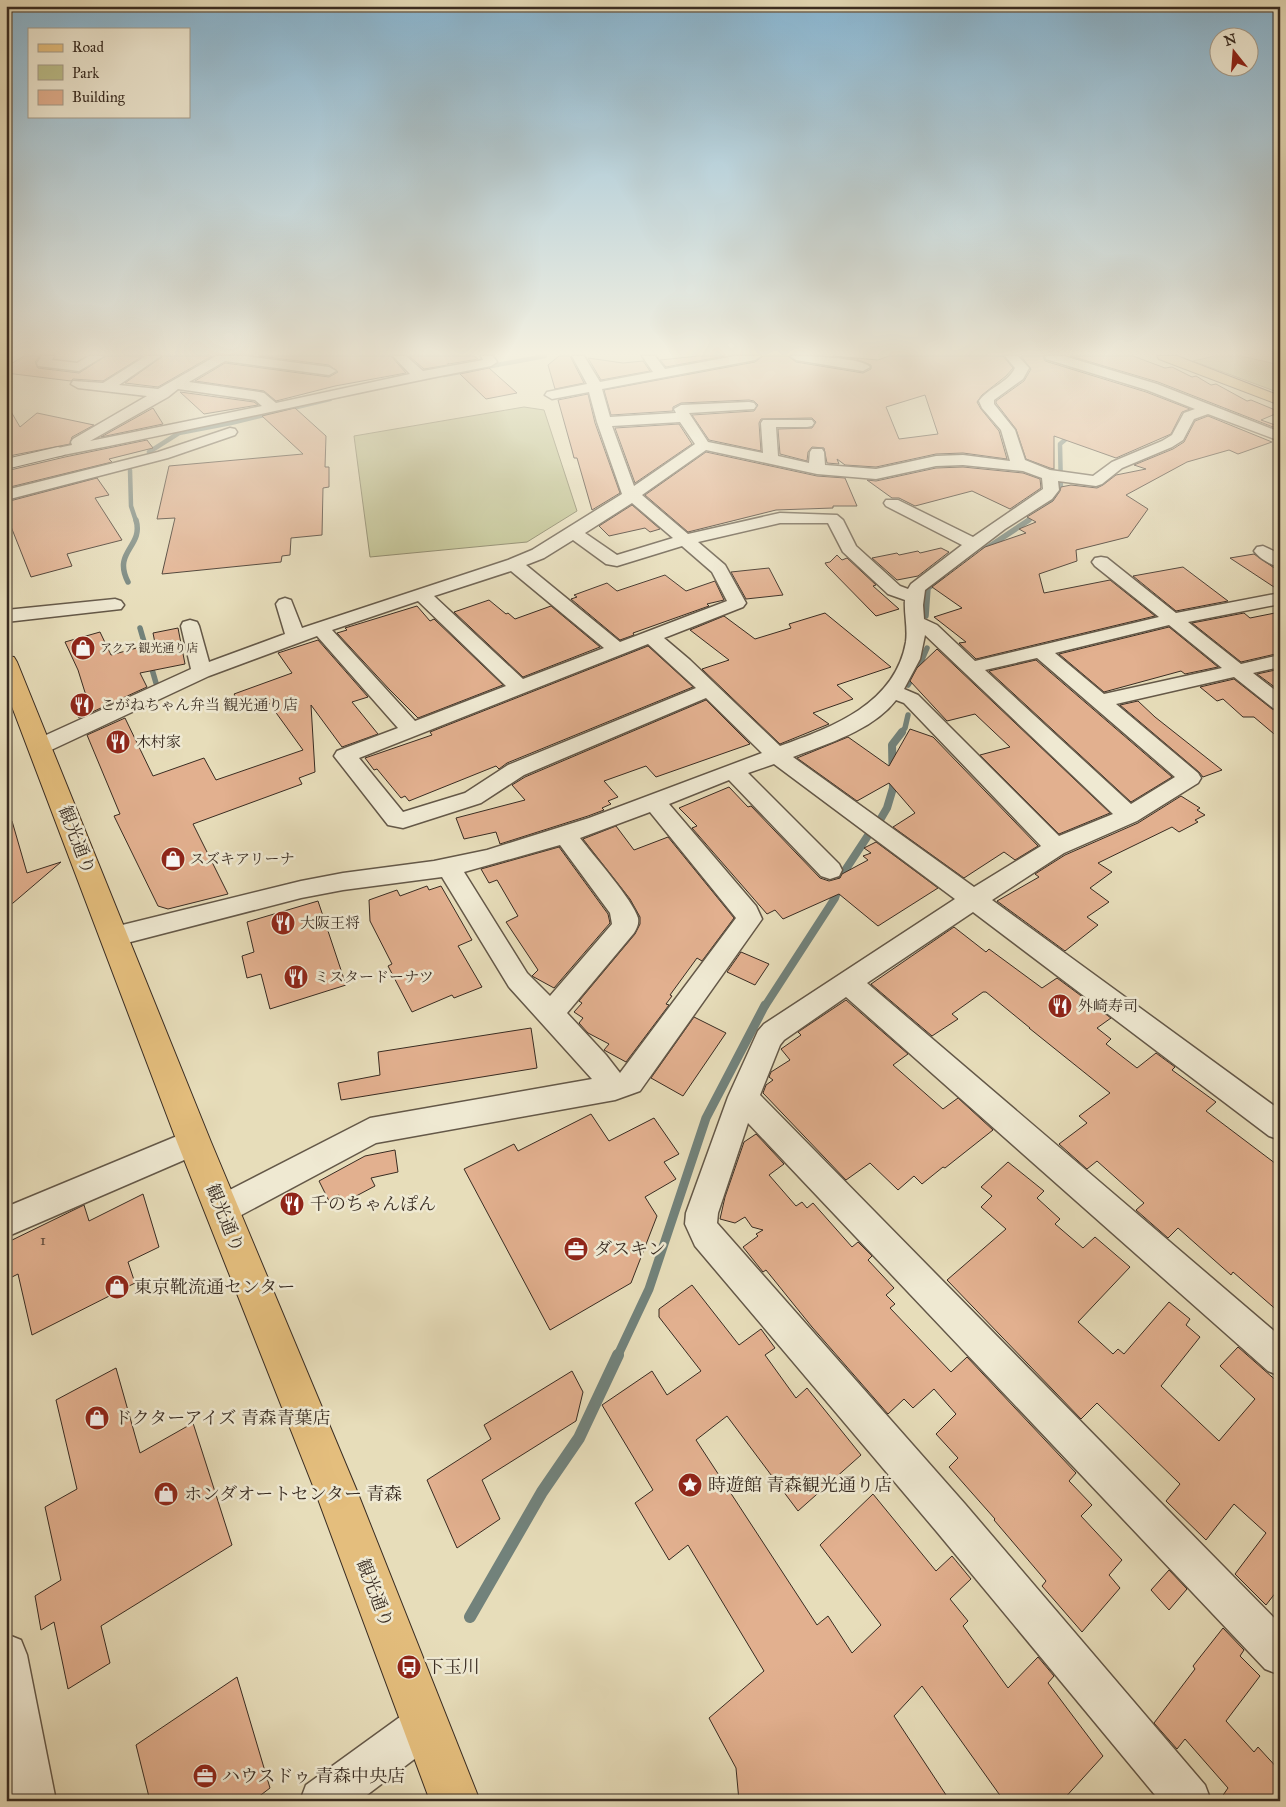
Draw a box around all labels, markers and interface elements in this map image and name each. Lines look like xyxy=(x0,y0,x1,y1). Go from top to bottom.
legend xyxy=(28,28,190,118)
north arrow xyxy=(1208,28,1258,78)
text: N xyxy=(1222,30,1239,50)
text: Road xyxy=(72,38,104,56)
text: Park xyxy=(72,64,99,82)
text: Building xyxy=(72,88,126,106)
shop icon: アクア 観光通り店 xyxy=(70,635,96,661)
place label: アクア 観光通り店 xyxy=(100,641,198,655)
restaurant icon: こがねちゃん弁当 観光通り店 xyxy=(69,692,95,718)
place label: こがねちゃん弁当 観光通り店 xyxy=(100,696,298,714)
restaurant icon: 木村家 xyxy=(105,729,131,755)
place label: 木村家 xyxy=(136,733,181,751)
street label: 観光通り xyxy=(54,802,100,878)
shop icon: スズキアリーナ xyxy=(160,846,186,872)
place label: スズキアリーナ xyxy=(190,850,294,868)
restaurant icon: 大阪王将 xyxy=(270,910,296,936)
place label: 大阪王将 xyxy=(300,914,360,932)
restaurant icon: ミスタードーナツ xyxy=(283,964,309,990)
place label: ミスタードーナツ xyxy=(314,968,434,986)
restaurant icon: 外崎寿司 xyxy=(1047,993,1073,1019)
place label: 外崎寿司 xyxy=(1078,997,1138,1015)
street label: 観光通り xyxy=(201,1181,249,1255)
restaurant icon: 千のちゃんぽん xyxy=(279,1191,305,1217)
place label: 千のちゃんぽん xyxy=(310,1193,436,1215)
house number: 1 xyxy=(40,1231,46,1249)
office icon: ダスキン xyxy=(563,1236,589,1262)
place label: ダスキン xyxy=(594,1238,666,1260)
shop icon: 東京靴流通センター xyxy=(104,1274,130,1300)
place label: 東京靴流通センター xyxy=(134,1276,295,1298)
shop icon: ドクターアイズ 青森青葉店 xyxy=(84,1405,110,1431)
place label: ドクターアイズ 青森青葉店 xyxy=(114,1407,330,1429)
place icon: 時遊館 青森観光通り店 xyxy=(677,1472,703,1498)
place label: 時遊館 青森観光通り店 xyxy=(708,1474,892,1496)
shop icon: ホンダオートセンター 青森 xyxy=(153,1481,179,1507)
place label: ホンダオートセンター 青森 xyxy=(184,1483,402,1505)
street label: 観光通り xyxy=(352,1555,398,1631)
bus stop icon: 下玉川 xyxy=(396,1654,422,1680)
place label: 下玉川 xyxy=(426,1656,480,1678)
office icon: ハウスドゥ 青森中央店 xyxy=(192,1763,218,1789)
place label: ハウスドゥ 青森中央店 xyxy=(222,1765,405,1787)

